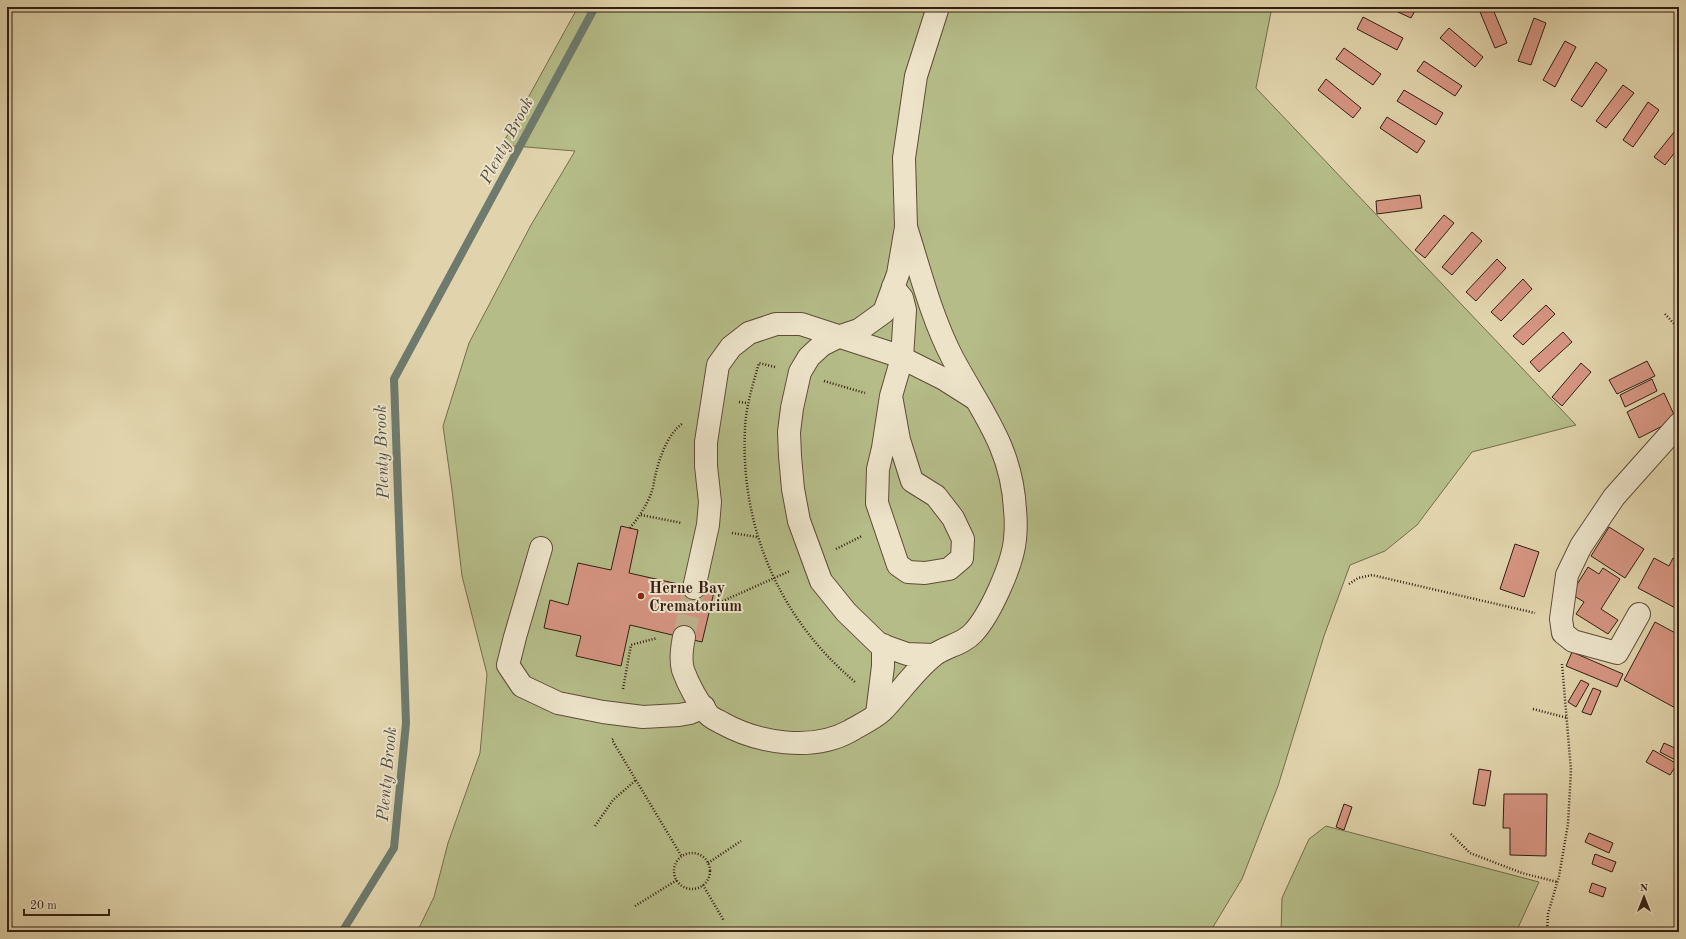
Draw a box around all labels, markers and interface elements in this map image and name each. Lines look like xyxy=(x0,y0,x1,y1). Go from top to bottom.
water label: Plenty Brook xyxy=(477,95,537,187)
water label: Plenty Brook xyxy=(372,404,393,501)
place label: Herne Bay Crematorium xyxy=(649,581,742,615)
marker: Herne Bay Crematorium xyxy=(636,591,646,601)
water label: Plenty Brook xyxy=(375,726,400,823)
north arrow xyxy=(1624,877,1664,917)
text: N xyxy=(1640,883,1649,894)
scale bar xyxy=(24,891,109,917)
text: 20 m xyxy=(30,900,57,912)

